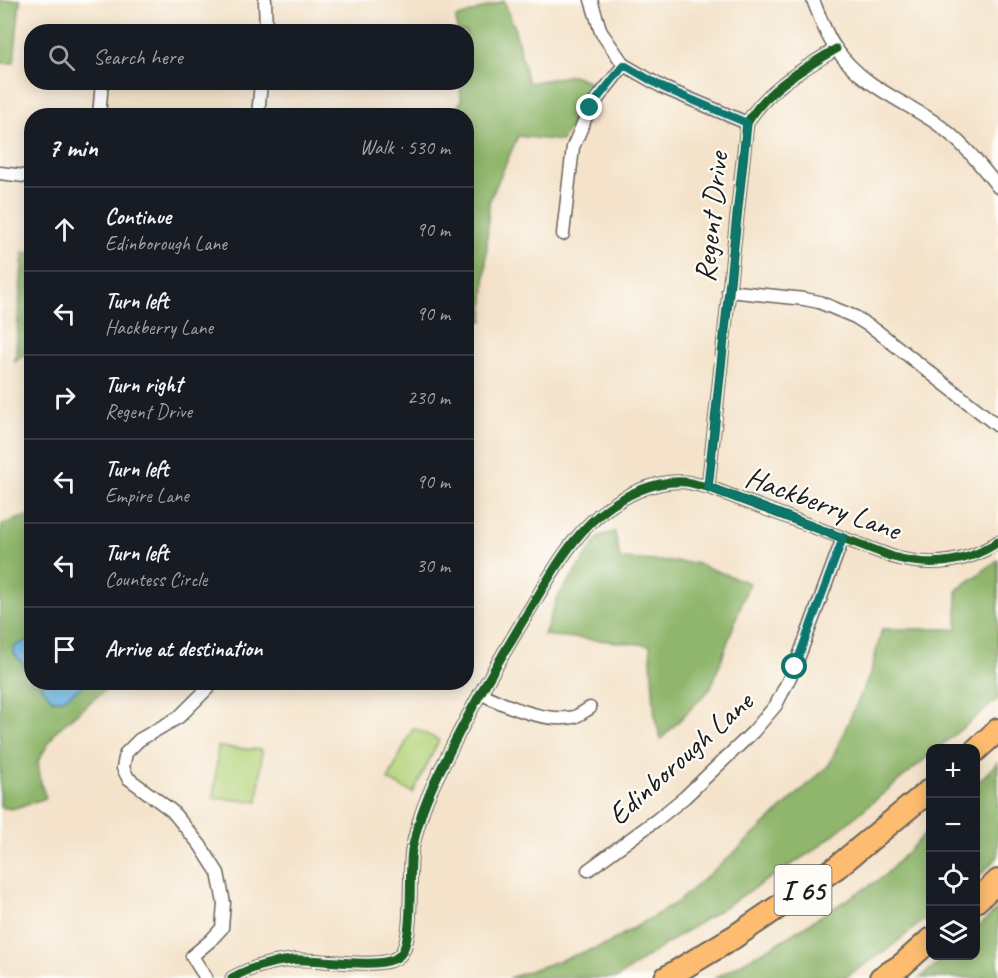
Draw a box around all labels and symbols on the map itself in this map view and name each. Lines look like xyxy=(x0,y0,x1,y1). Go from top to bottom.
route end xyxy=(576,94,602,120)
street label: Regent Drive xyxy=(685,148,737,284)
street label: Hackberry Lane xyxy=(740,457,908,549)
route start xyxy=(781,653,807,679)
street label: Edinborough Lane xyxy=(599,681,762,833)
road number: I 65 xyxy=(774,865,832,915)

